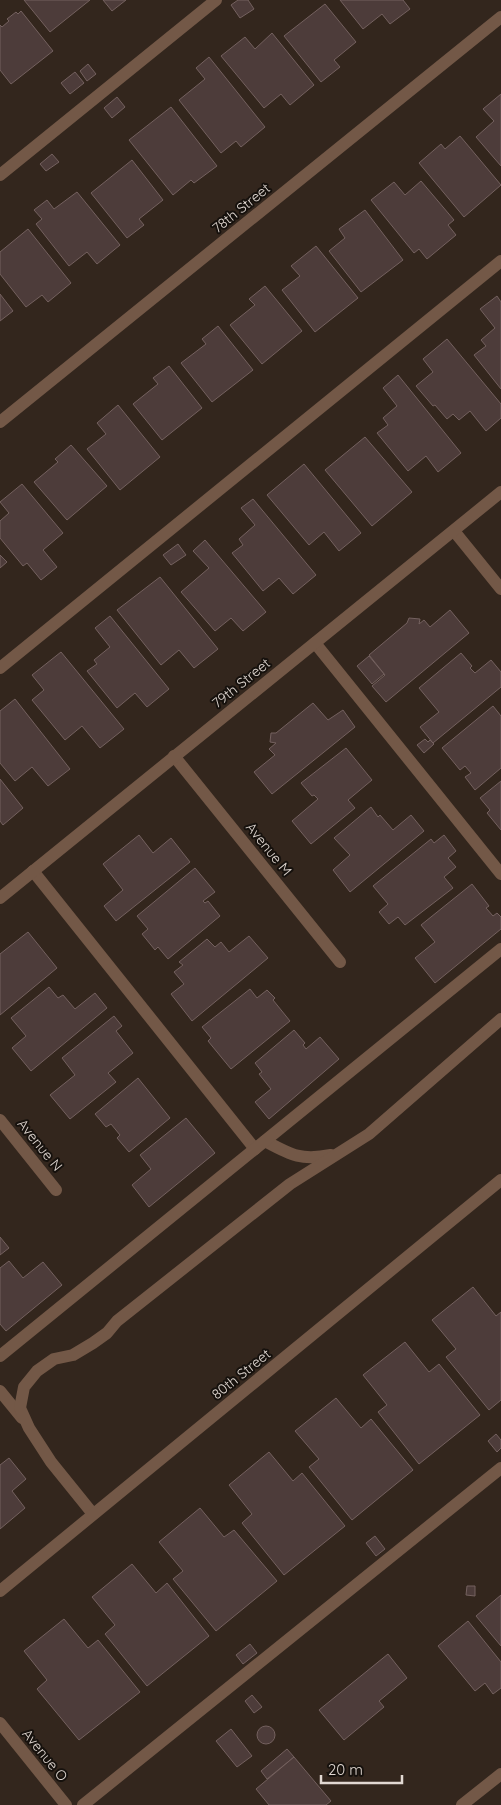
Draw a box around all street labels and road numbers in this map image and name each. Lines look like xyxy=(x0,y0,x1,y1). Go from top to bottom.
street label: 78th Street xyxy=(208,179,274,237)
street label: 79th Street xyxy=(208,654,274,712)
street label: Avenue M xyxy=(242,819,296,879)
street label: Avenue N xyxy=(14,1115,66,1175)
street label: 80th Street xyxy=(208,1345,274,1403)
street label: Avenue O xyxy=(18,1725,72,1785)

